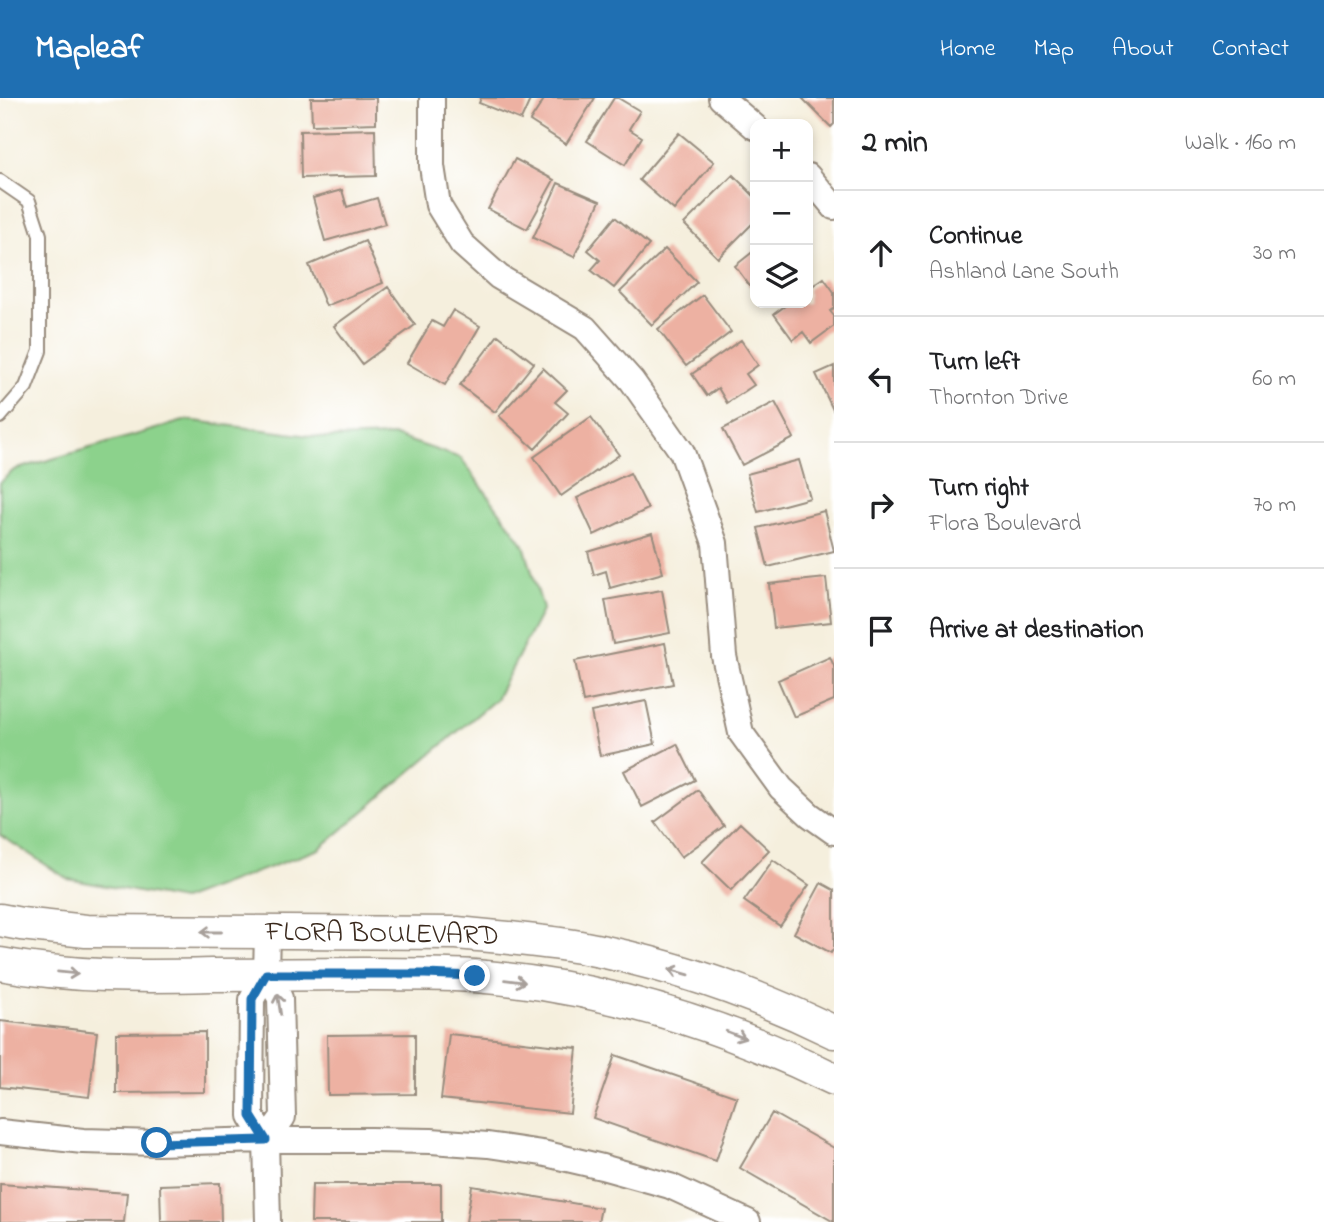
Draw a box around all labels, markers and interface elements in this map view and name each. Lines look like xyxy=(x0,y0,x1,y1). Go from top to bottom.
text: Mapleaf xyxy=(35,25,143,73)
text: Home xyxy=(940,32,996,67)
text: Map xyxy=(1034,32,1074,67)
text: About xyxy=(1112,32,1174,67)
text: Contact xyxy=(1212,32,1289,67)
map controls xyxy=(750,119,813,308)
button: + xyxy=(750,119,813,182)
text: 2 min xyxy=(862,122,928,166)
text: Walk · 160 m xyxy=(1184,127,1296,160)
button: − xyxy=(750,182,813,245)
text: Continue xyxy=(929,218,1022,256)
icon: ahead xyxy=(862,234,900,272)
text: 30 m xyxy=(1253,237,1296,270)
button: layers xyxy=(750,245,813,308)
text: Ashland Lane South xyxy=(929,256,1119,289)
text: Turn left xyxy=(929,344,1020,382)
icon: left xyxy=(862,360,900,398)
text: 60 m xyxy=(1252,363,1296,396)
text: Thornton Drive xyxy=(929,382,1068,415)
text: Turn right xyxy=(929,470,1029,508)
icon: right xyxy=(862,486,900,524)
text: 70 m xyxy=(1253,489,1296,522)
text: Flora Boulevard xyxy=(929,508,1081,541)
icon: arrive xyxy=(862,612,900,650)
text: Arrive at destination xyxy=(929,612,1144,650)
street label: FLORA BOULEVARD xyxy=(264,912,499,958)
one-way arrow xyxy=(199,925,222,939)
route end xyxy=(459,960,490,991)
one-way arrow xyxy=(668,964,690,977)
one-way arrow xyxy=(56,966,78,979)
one-way arrow xyxy=(503,975,526,988)
one-way arrow xyxy=(272,993,285,1016)
one-way arrow xyxy=(724,1030,746,1042)
route start xyxy=(141,1127,172,1158)

